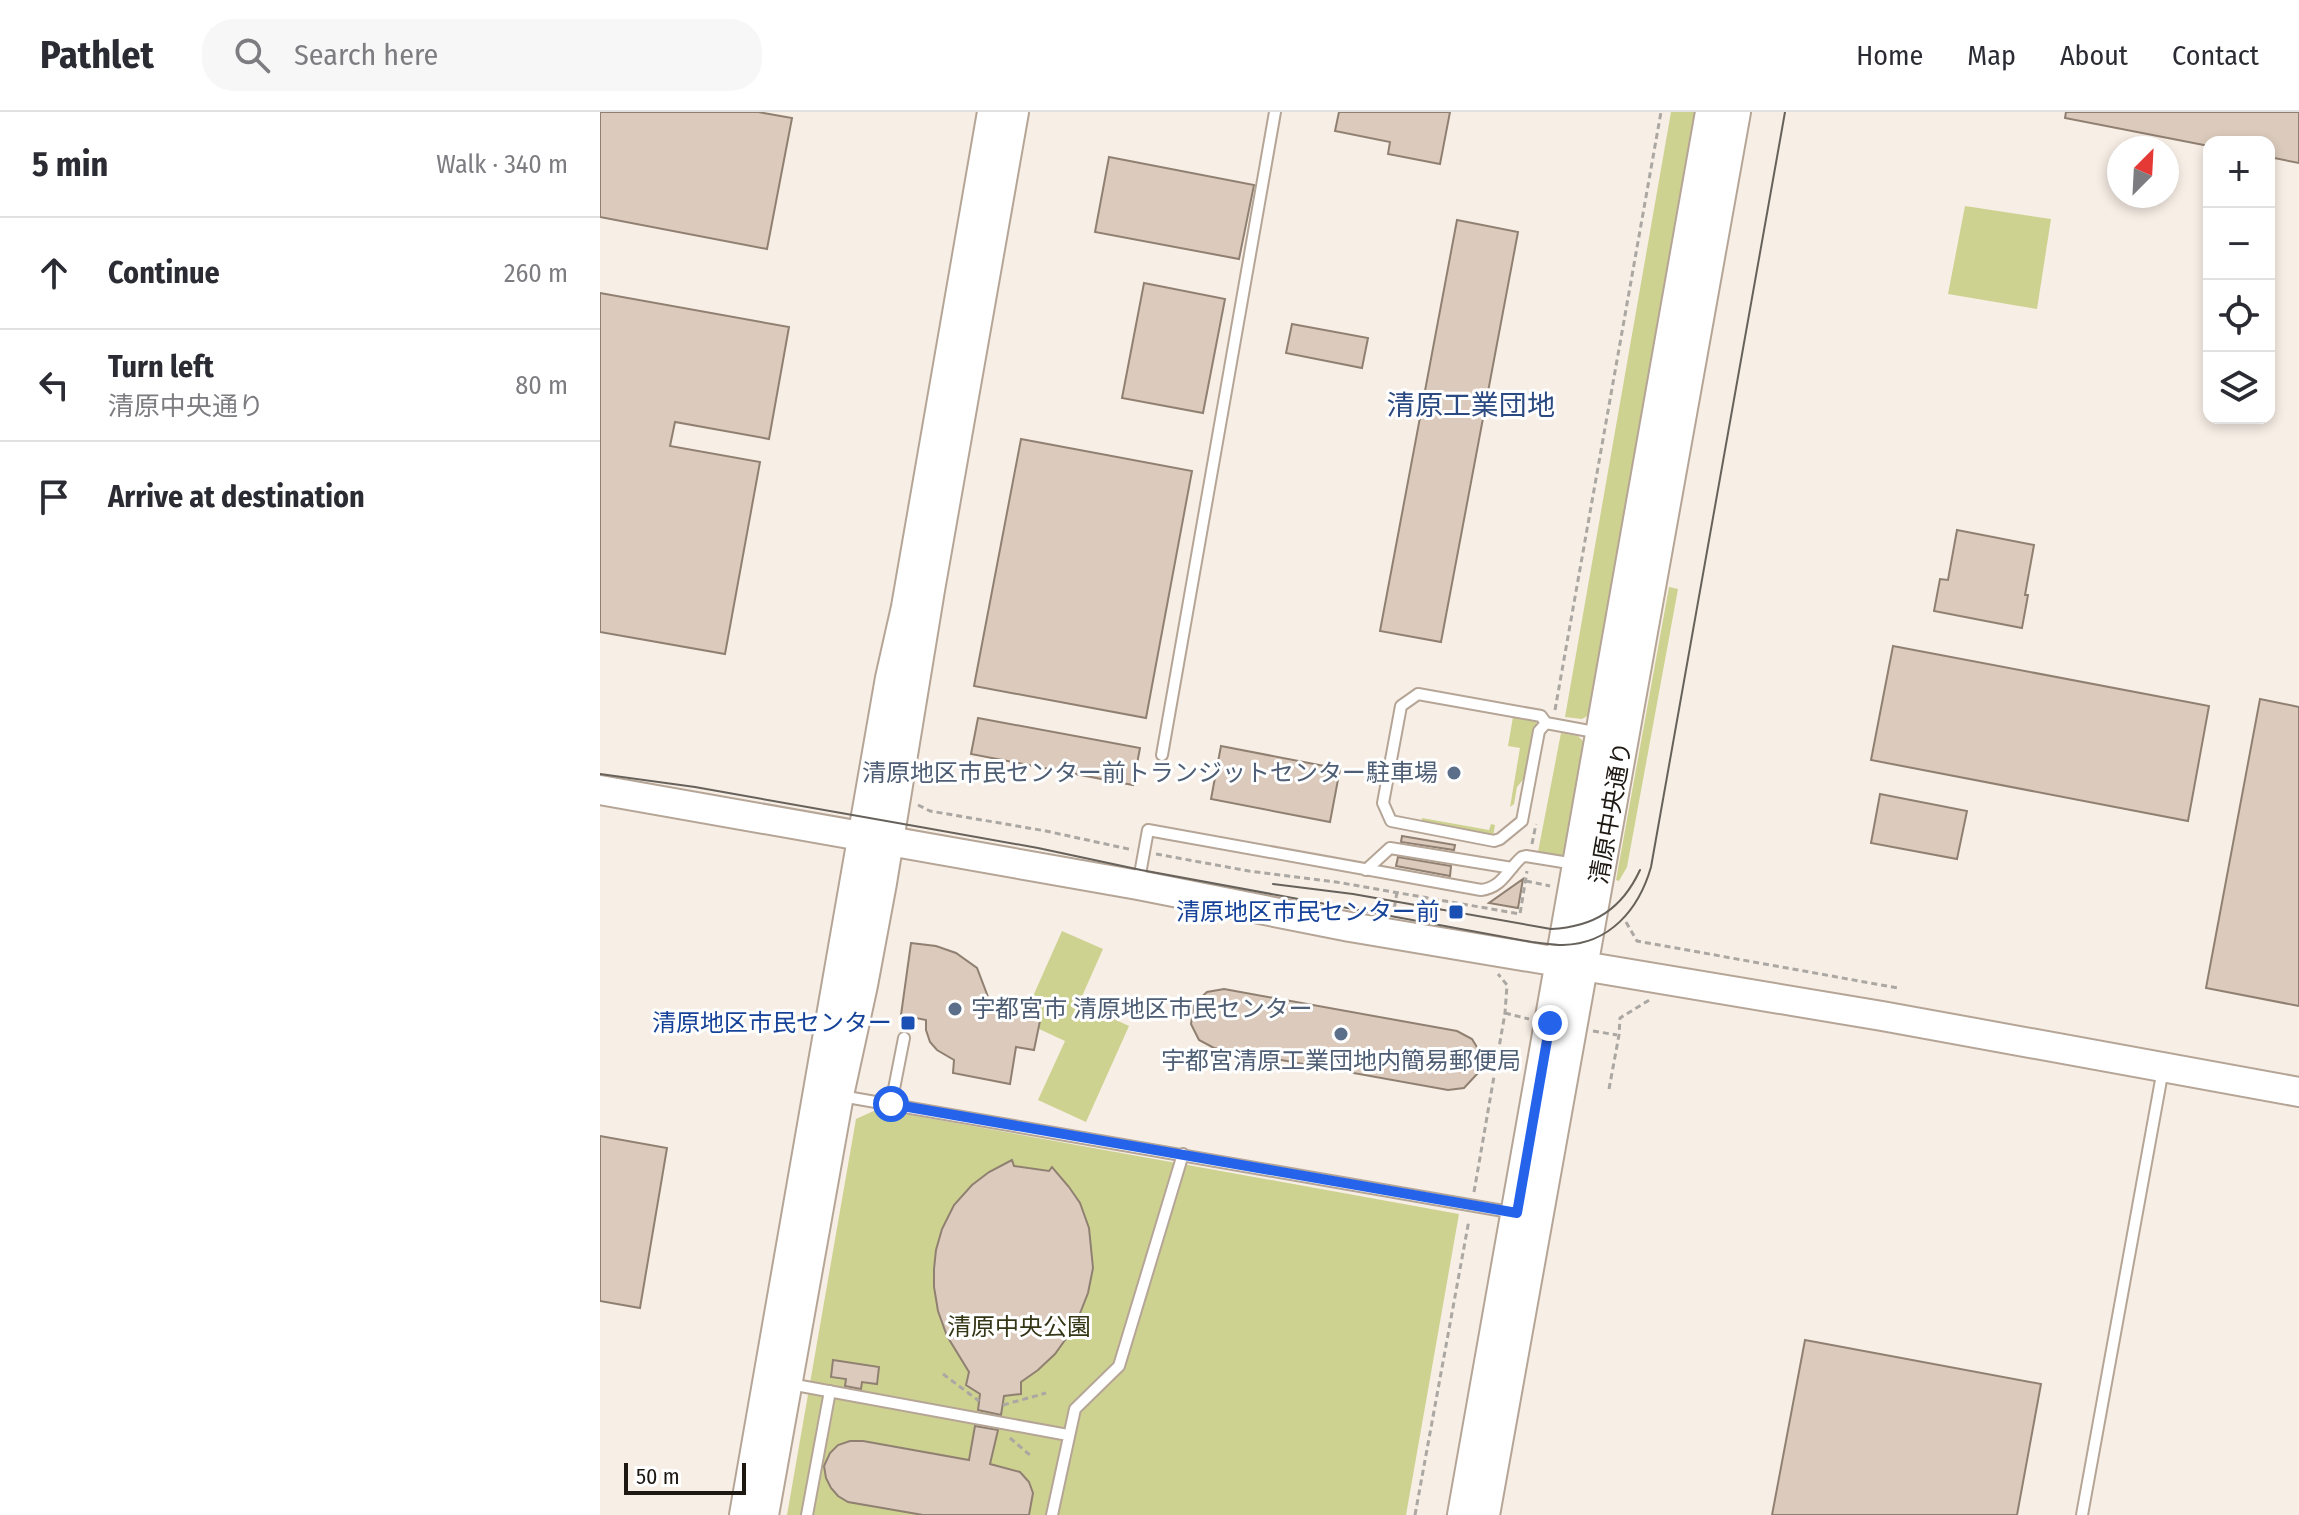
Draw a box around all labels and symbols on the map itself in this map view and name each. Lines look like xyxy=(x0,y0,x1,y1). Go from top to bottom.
north arrow xyxy=(2107,136,2179,208)
district label: 清原工業団地 xyxy=(1387,389,1555,422)
street label: 清原中央通り xyxy=(1585,740,1637,886)
place label: 清原地区市民センター前トランジットセンター駐車場 xyxy=(862,759,1438,787)
marker: 清原地区市民センター前トランジットセンター駐車場 xyxy=(1445,764,1463,782)
place label: 清原地区市民センター前 xyxy=(1176,898,1440,926)
marker: 清原地区市民センター前 xyxy=(1447,903,1465,921)
place label: 宇都宮市 清原地区市民センター xyxy=(971,995,1313,1023)
marker: 宇都宮市 清原地区市民センター xyxy=(946,1000,964,1018)
route end xyxy=(1532,1005,1568,1041)
place label: 清原地区市民センター xyxy=(652,1009,892,1037)
marker: 清原地区市民センター xyxy=(899,1014,917,1032)
marker: 宇都宮清原工業団地内簡易郵便局 xyxy=(1332,1025,1350,1043)
place label: 宇都宮清原工業団地内簡易郵便局 xyxy=(1161,1047,1521,1075)
route start xyxy=(873,1086,909,1122)
park label: 清原中央公園 xyxy=(947,1313,1091,1341)
scale bar xyxy=(624,1459,746,1495)

